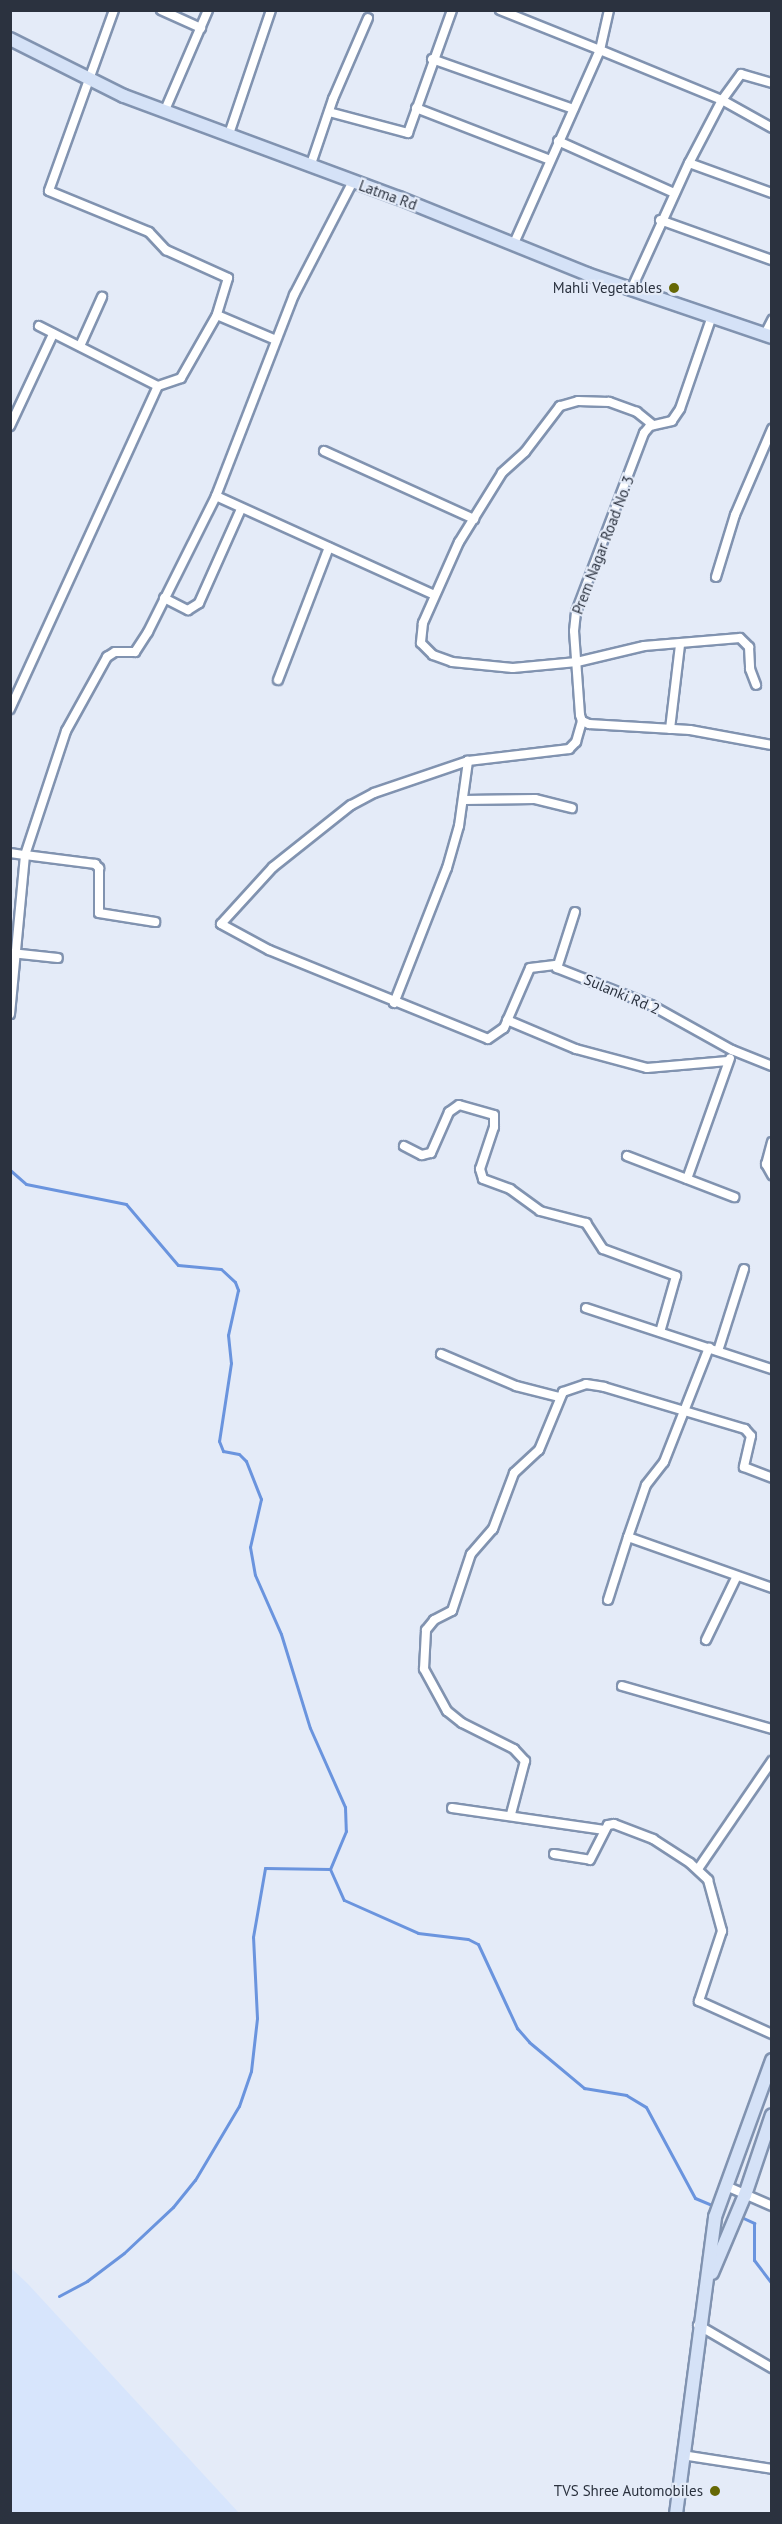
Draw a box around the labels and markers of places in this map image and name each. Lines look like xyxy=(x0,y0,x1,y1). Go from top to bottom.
place label: Mahli Vegetables xyxy=(552,279,662,297)
marker: Mahli Vegetables xyxy=(667,281,681,295)
place label: TVS Shree Automobiles xyxy=(553,2482,703,2500)
marker: TVS Shree Automobiles xyxy=(708,2484,722,2498)

